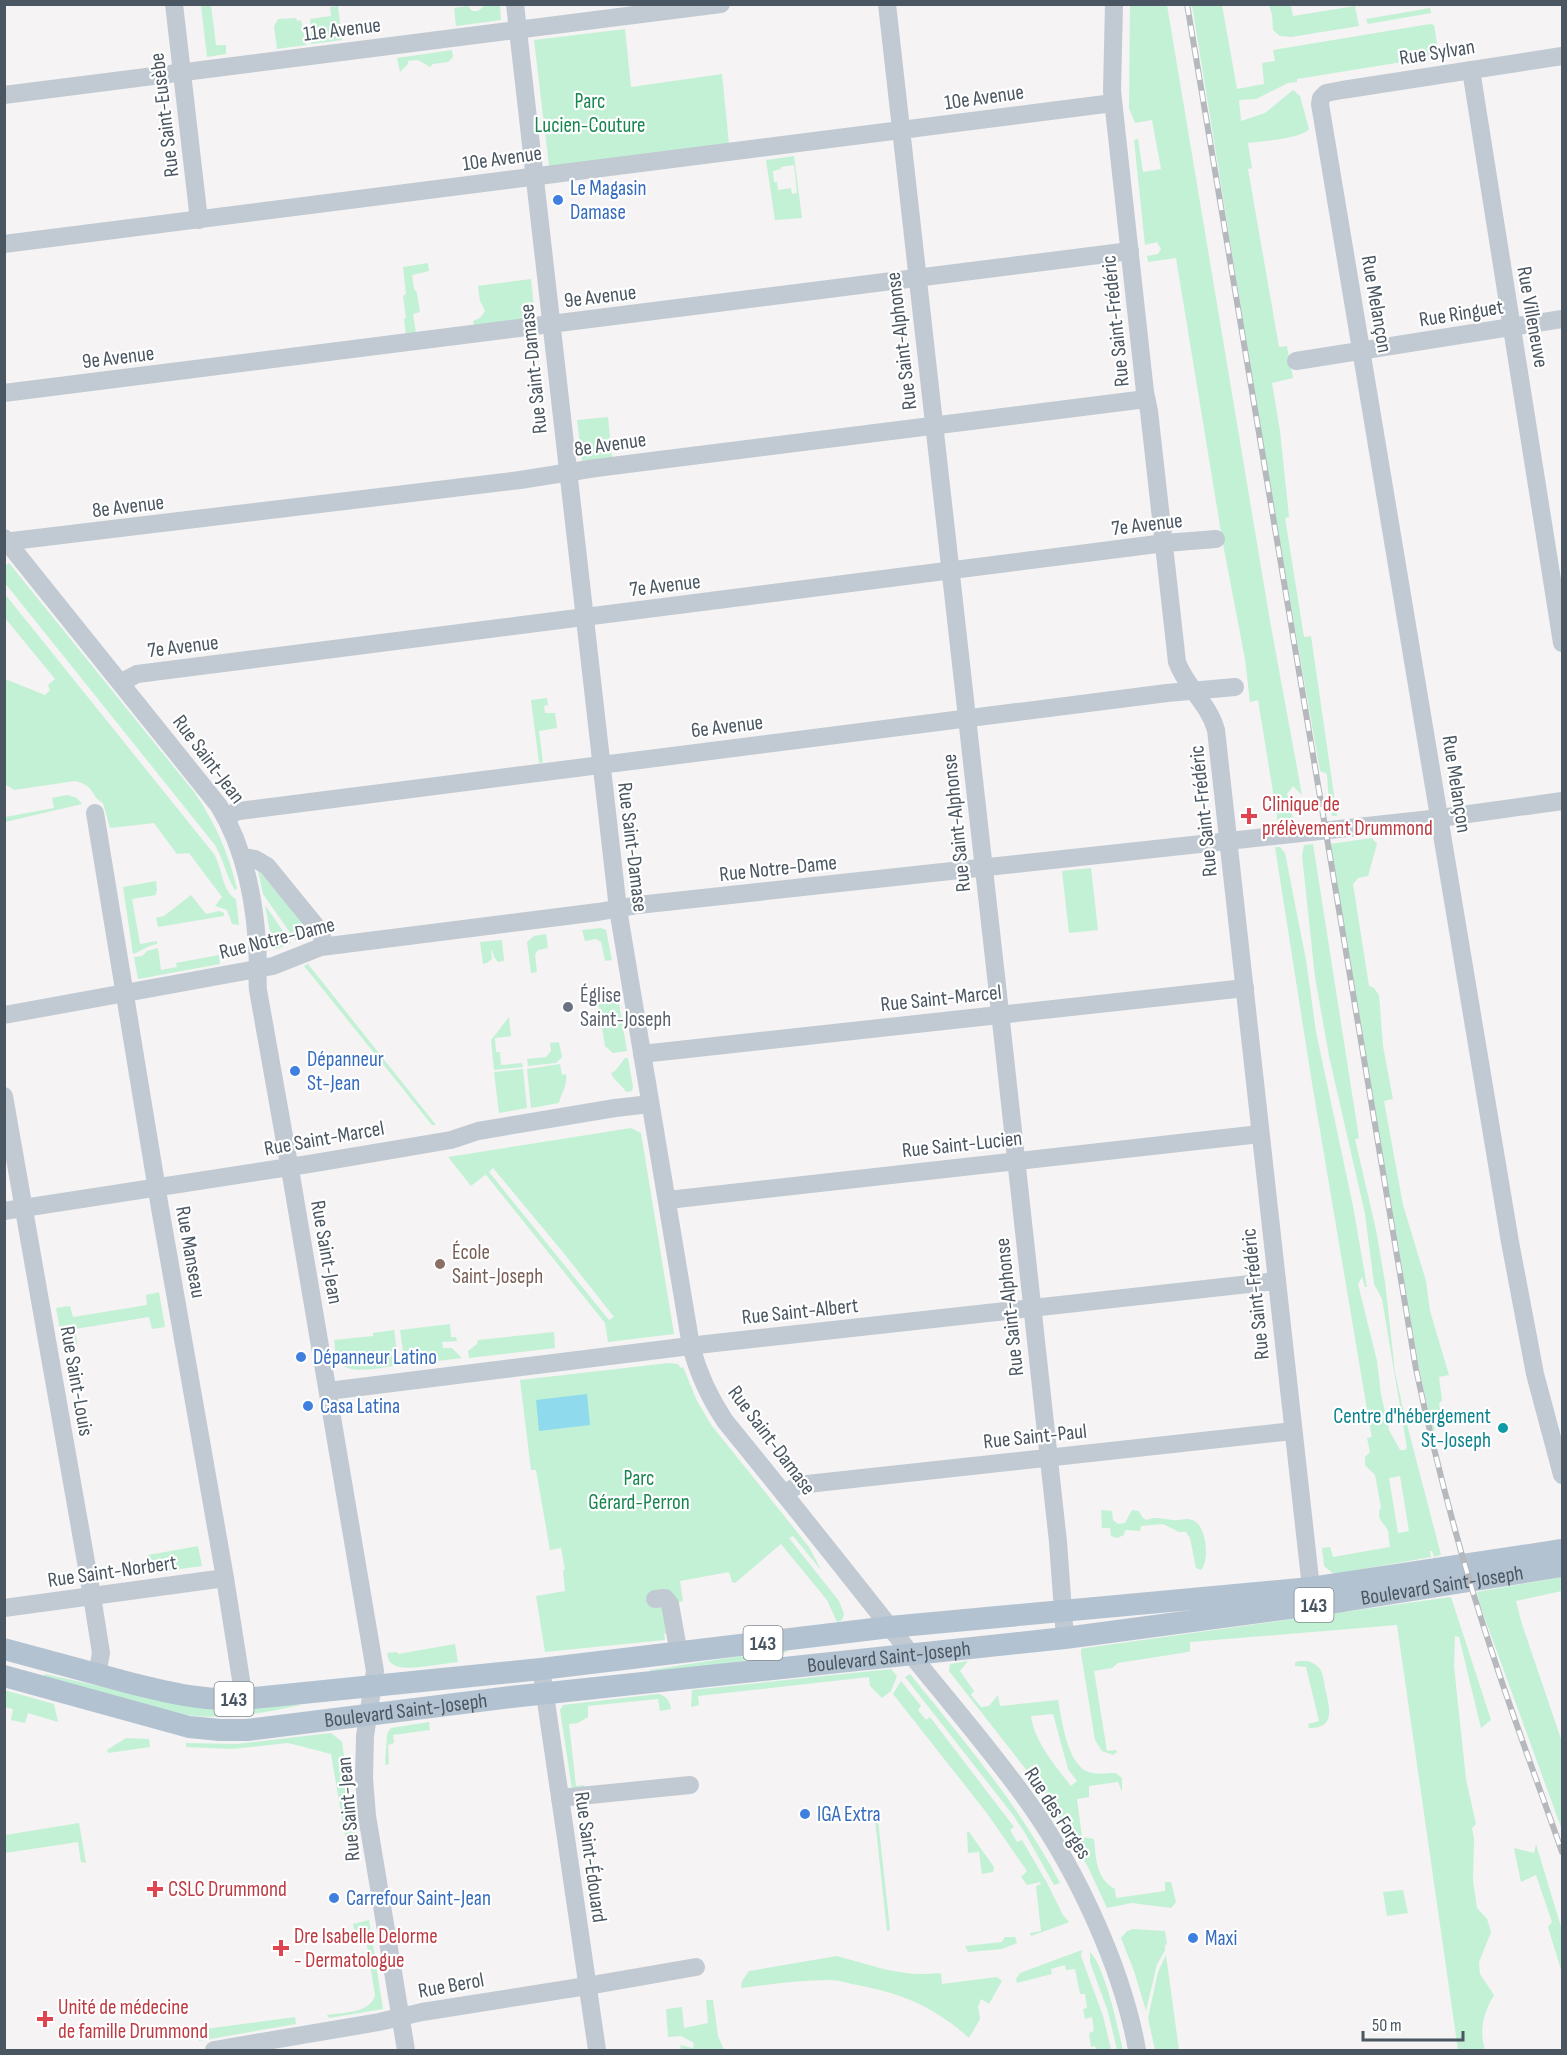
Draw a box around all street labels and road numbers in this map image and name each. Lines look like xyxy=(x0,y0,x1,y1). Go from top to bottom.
street label: 11e Avenue xyxy=(302,12,382,47)
street label: Rue Sylvan xyxy=(1398,34,1477,71)
street label: Rue Saint-Eusèbe xyxy=(144,51,185,179)
street label: 10e Avenue xyxy=(943,80,1025,115)
street label: 10e Avenue xyxy=(461,141,543,176)
street label: Rue Saint-Frédéric xyxy=(1096,254,1135,388)
street label: Rue Melançon xyxy=(1356,254,1397,355)
street label: Rue Villeneuve xyxy=(1511,264,1554,370)
street label: Rue Saint-Alphonse xyxy=(881,271,922,411)
street label: 9e Avenue xyxy=(563,280,638,313)
street label: Rue Ringuet xyxy=(1417,295,1505,332)
street label: Rue Saint-Damase xyxy=(514,303,553,435)
street label: 9e Avenue xyxy=(81,341,156,374)
street label: 8e Avenue xyxy=(573,427,648,462)
street label: 8e Avenue xyxy=(91,490,165,523)
street label: 7e Avenue xyxy=(1110,508,1184,541)
street label: 7e Avenue xyxy=(628,569,702,602)
street label: 7e Avenue xyxy=(146,630,220,663)
street label: Rue Saint-Jean xyxy=(167,710,250,809)
street label: 6e Avenue xyxy=(690,710,764,743)
street label: Rue Melançon xyxy=(1436,734,1477,835)
street label: Rue Saint-Frédéric xyxy=(1184,744,1223,878)
street label: Rue Saint-Alphonse xyxy=(937,753,976,893)
street label: Rue Saint-Damase xyxy=(612,781,653,913)
street label: Rue Notre-Dame xyxy=(718,850,838,887)
street label: Rue Notre-Dame xyxy=(217,912,337,965)
street label: Rue Saint-Marcel xyxy=(879,980,1003,1017)
street label: Rue Saint-Marcel xyxy=(262,1116,386,1161)
street label: Rue Saint-Lucien xyxy=(901,1126,1023,1163)
street label: Rue Saint-Jean xyxy=(305,1198,348,1306)
street label: Rue Manseau xyxy=(170,1204,211,1300)
street label: Rue Saint-Frédéric xyxy=(1236,1227,1275,1361)
street label: Rue Saint-Alphonse xyxy=(990,1237,1029,1377)
street label: Rue Saint-Albert xyxy=(741,1293,860,1330)
street label: Rue Saint-Louis xyxy=(55,1324,98,1438)
street label: Rue Saint-Damase xyxy=(722,1381,821,1500)
street label: Rue Saint-Paul xyxy=(982,1419,1088,1454)
street label: Rue Saint-Norbert xyxy=(46,1550,178,1593)
street label: Boulevard Saint-Joseph xyxy=(1359,1560,1525,1611)
road number: 143 xyxy=(1294,1588,1334,1622)
road number: 143 xyxy=(744,1626,783,1660)
street label: Boulevard Saint-Joseph xyxy=(806,1636,972,1678)
road number: 143 xyxy=(214,1682,254,1716)
street label: Boulevard Saint-Joseph xyxy=(323,1688,489,1733)
street label: Rue Saint-Jean xyxy=(331,1756,366,1862)
street label: Rue des Forges xyxy=(1019,1763,1097,1864)
street label: Rue Saint-Édouard xyxy=(569,1790,612,1924)
street label: Rue Berol xyxy=(416,1967,486,2004)

